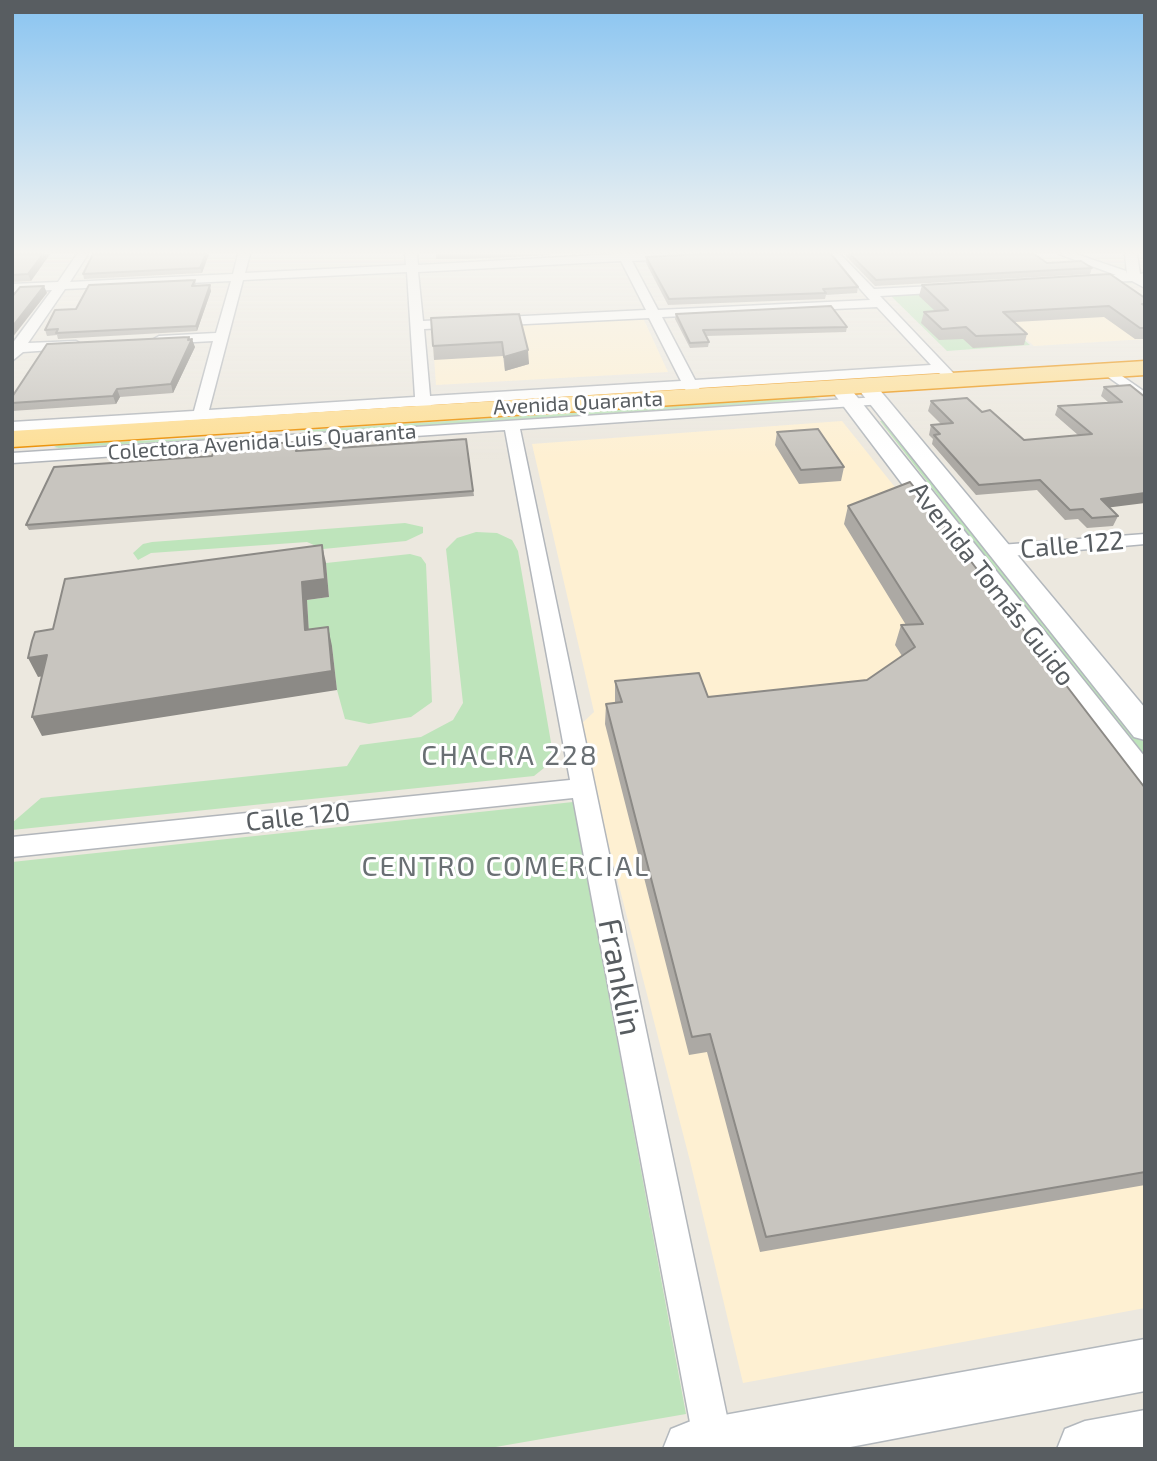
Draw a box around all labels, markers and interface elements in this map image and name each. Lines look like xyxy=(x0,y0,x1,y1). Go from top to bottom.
street label: Avenida Quaranta xyxy=(493,386,663,420)
street label: Colectora Avenida Luis Quaranta xyxy=(107,419,417,465)
street label: Avenida Tomás Guido xyxy=(903,476,1081,692)
street label: Calle 122 xyxy=(1019,525,1125,565)
district label: CHACRA 228 xyxy=(423,739,597,773)
street label: Calle 120 xyxy=(244,796,352,838)
district label: CENTRO COMERCIAL xyxy=(364,850,648,884)
street label: Franklin xyxy=(590,915,650,1039)

